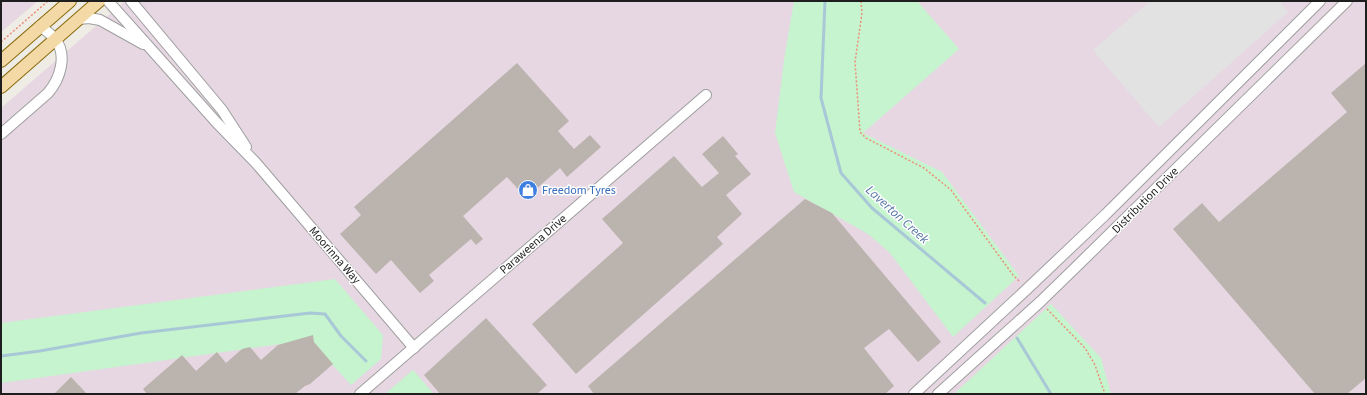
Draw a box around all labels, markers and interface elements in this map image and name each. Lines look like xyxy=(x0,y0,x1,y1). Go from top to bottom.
street label: Distribution Drive xyxy=(1108,163,1182,237)
shop icon: Freedom Tyres xyxy=(517,179,539,201)
water label: Laverton Creek xyxy=(862,181,934,249)
place label: Freedom Tyres xyxy=(542,182,616,199)
street label: Paraweena Drive xyxy=(496,210,571,278)
street label: Moorinna Way xyxy=(305,223,365,288)

